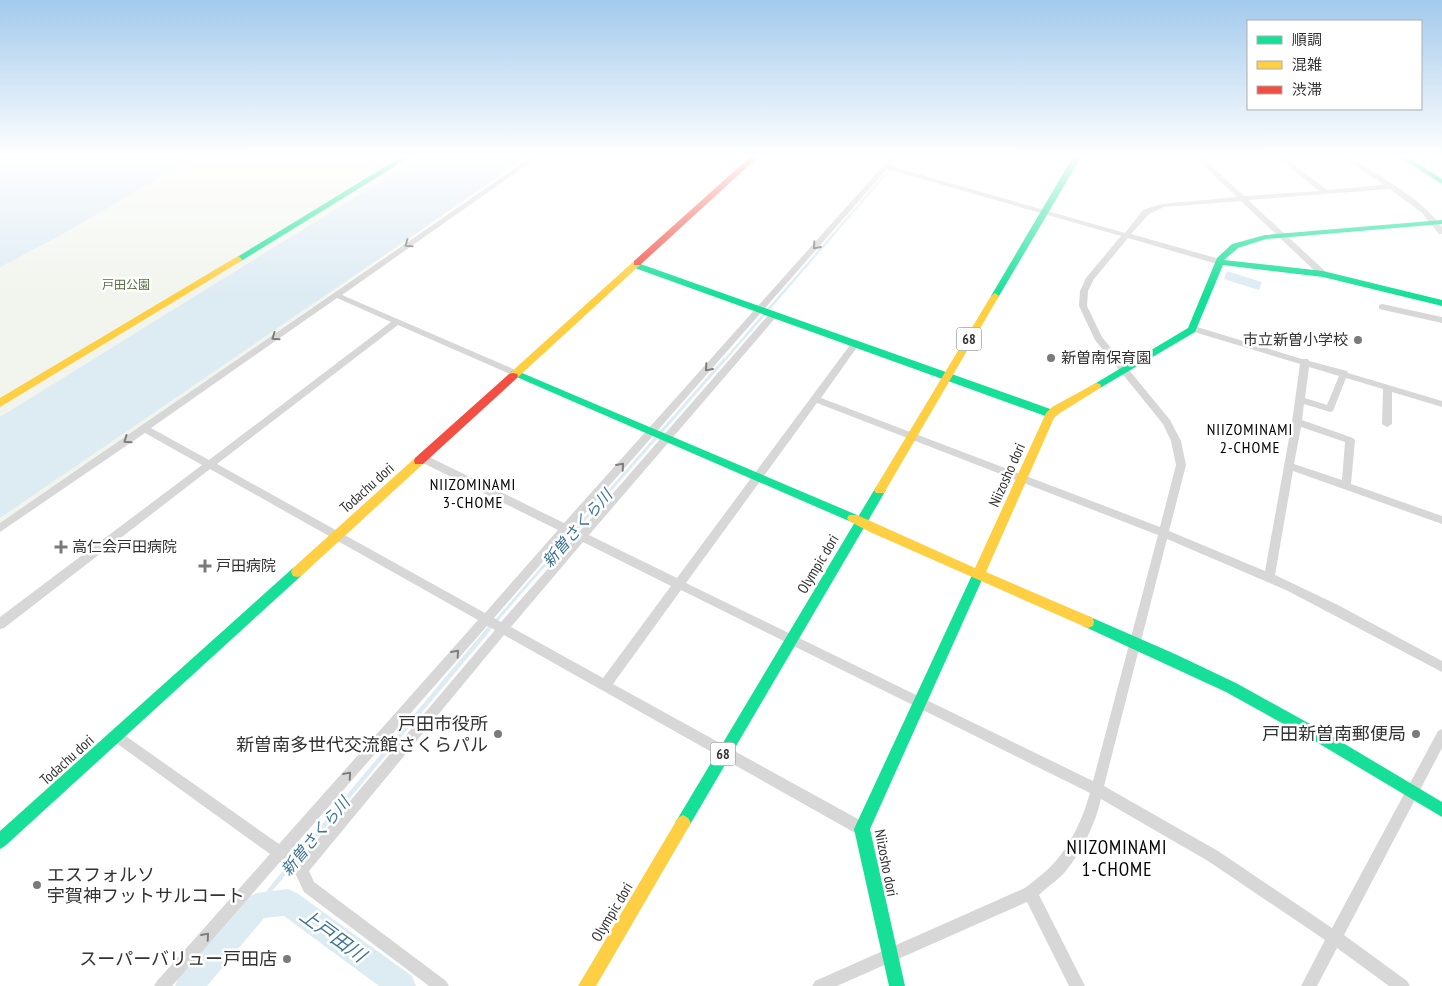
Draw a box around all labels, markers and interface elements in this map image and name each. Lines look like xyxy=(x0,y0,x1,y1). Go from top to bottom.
legend xyxy=(1247,20,1422,110)
text: 順調 xyxy=(1292,30,1322,49)
text: 混雑 xyxy=(1292,55,1322,74)
text: 渋滞 xyxy=(1292,80,1322,99)
one-way arrow xyxy=(404,238,414,247)
one-way arrow xyxy=(812,240,821,249)
park label: 戸田公園 xyxy=(102,277,150,292)
road number: 68 xyxy=(956,328,982,350)
place label: 市立新曽小学校 xyxy=(1243,330,1348,349)
one-way arrow xyxy=(271,331,281,340)
marker: 市立新曽小学校 xyxy=(1352,334,1364,346)
place label: 新曽南保育園 xyxy=(1061,348,1151,367)
marker: 新曽南保育園 xyxy=(1045,352,1057,364)
one-way arrow xyxy=(705,362,714,371)
district label: NIIZOMINAMI 2-CHOME xyxy=(1207,419,1293,457)
one-way arrow xyxy=(124,434,133,443)
street label: Niizosho dori xyxy=(984,440,1029,510)
street label: Todachu dori xyxy=(336,458,398,517)
one-way arrow xyxy=(615,462,624,471)
district label: NIIZOMINAMI 3-CHOME xyxy=(430,474,516,512)
water label: 新曽さくら川 xyxy=(538,484,617,571)
street label: Olympic dori xyxy=(793,531,843,597)
place label: 高仁会戸田病院 xyxy=(72,537,177,556)
marker: 高仁会戸田病院 xyxy=(54,540,68,554)
place label: 戸田病院 xyxy=(216,556,276,575)
marker: 戸田病院 xyxy=(198,559,212,573)
one-way arrow xyxy=(450,650,459,659)
place label: 戸田市役所 新曽南多世代交流館さくらパル xyxy=(236,712,488,756)
place label: 戸田新曽南郵便局 xyxy=(1262,722,1406,745)
marker: 戸田市役所 新曽南多世代交流館さくらパル xyxy=(492,728,504,740)
marker: 戸田新曽南郵便局 xyxy=(1410,728,1422,740)
street label: Todachu dori xyxy=(36,730,98,789)
road number: 68 xyxy=(710,742,736,766)
one-way arrow xyxy=(342,772,351,781)
water label: 新曽さくら川 xyxy=(276,791,355,879)
street label: Niizosho dori xyxy=(871,828,902,898)
district label: NIIZOMINAMI 1-CHOME xyxy=(1067,835,1167,881)
place label: エスフォルソ 宇賀神フットサルコート xyxy=(47,863,245,907)
marker: エスフォルソ 宇賀神フットサルコート xyxy=(31,879,43,891)
street label: Olympic dori xyxy=(587,879,637,945)
water label: 上戸田川 xyxy=(295,903,372,968)
one-way arrow xyxy=(200,933,209,942)
place label: スーパーバリュー戸田店 xyxy=(79,947,277,970)
marker: スーパーバリュー戸田店 xyxy=(281,953,293,965)

